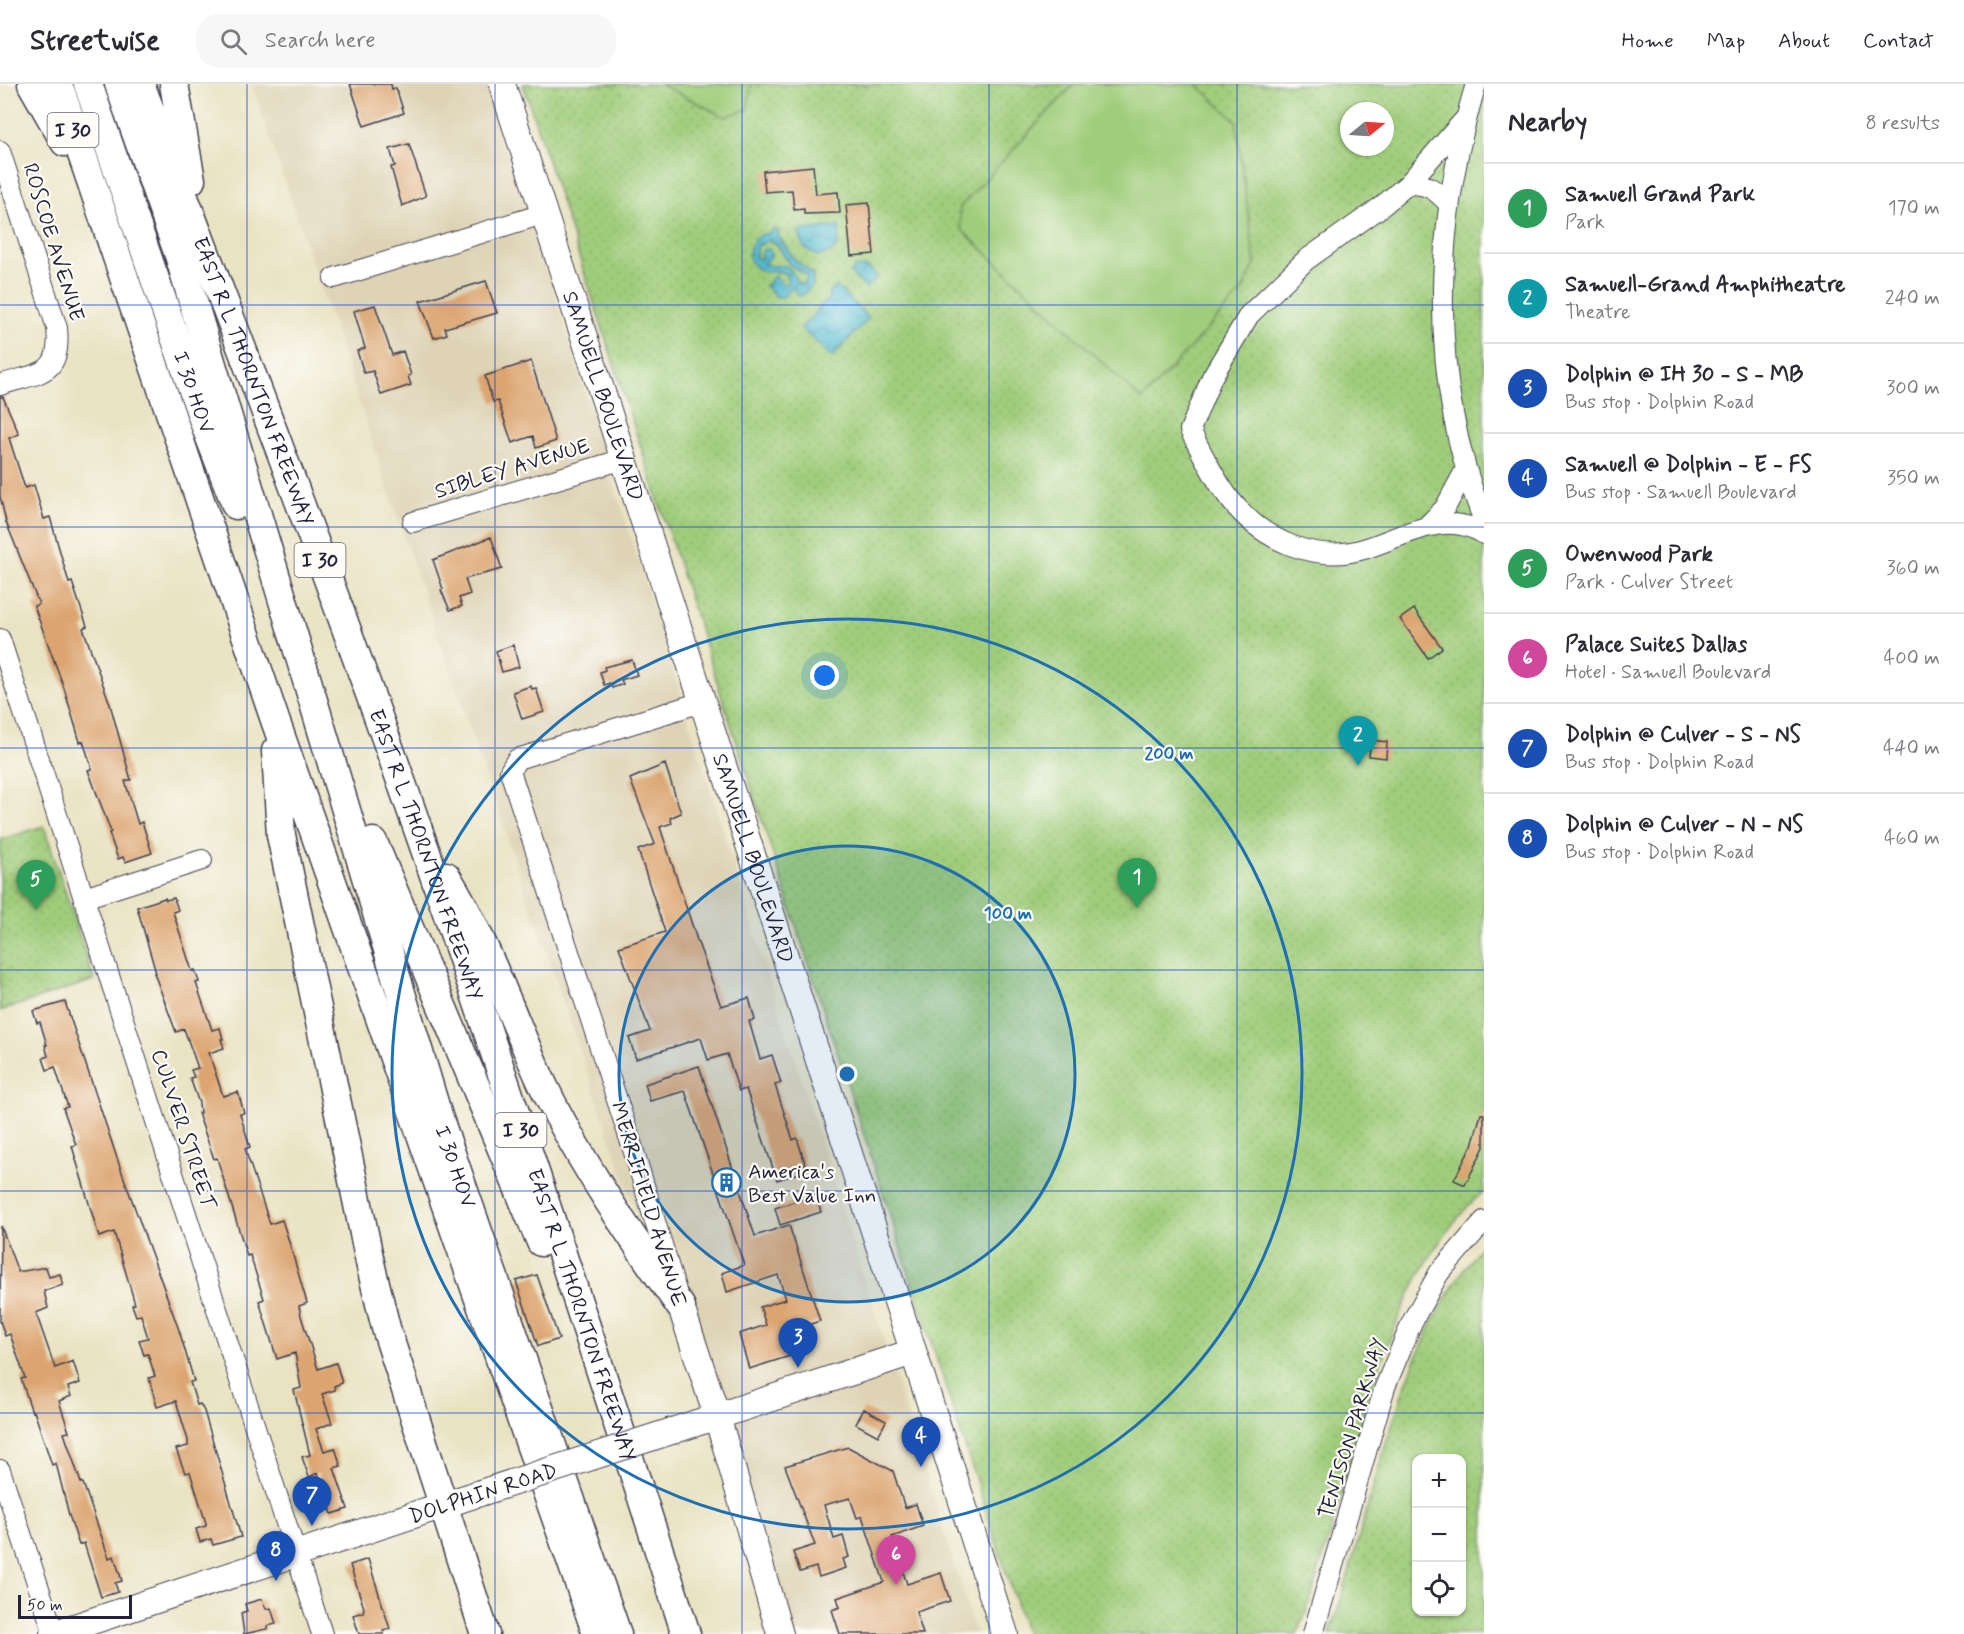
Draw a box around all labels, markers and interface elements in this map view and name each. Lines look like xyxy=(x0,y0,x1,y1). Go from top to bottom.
search box xyxy=(196,14,616,68)
text: Streetwise xyxy=(30,23,160,60)
icon: search xyxy=(217,25,250,58)
text: Search here xyxy=(265,27,375,55)
text: Home xyxy=(1622,27,1674,55)
text: Map xyxy=(1707,27,1745,55)
text: About xyxy=(1778,27,1830,55)
text: Contact xyxy=(1863,27,1934,55)
north arrow xyxy=(1340,102,1394,156)
text: Nearby xyxy=(1508,106,1587,140)
text: 8 results xyxy=(1866,110,1940,137)
road number: I 30 xyxy=(48,113,98,147)
street label: ROSCOE AVENUE xyxy=(16,160,90,325)
text: Samuell Grand Park xyxy=(1565,181,1755,209)
text: 1 xyxy=(1523,195,1532,222)
text: 170 m xyxy=(1888,195,1940,222)
text: Park xyxy=(1565,209,1605,236)
street label: EAST R L THORNTON FREEWAY xyxy=(185,233,320,530)
text: Samuell-Grand Amphitheatre xyxy=(1565,271,1845,299)
text: 2 xyxy=(1523,285,1532,312)
text: 240 m xyxy=(1885,285,1940,312)
street label: SAMUELL BOULEVARD xyxy=(555,288,649,505)
text: Theatre xyxy=(1565,299,1630,326)
street label: I 30 HOV xyxy=(166,348,220,438)
text: Dolphin @ IH 30 - S - MB xyxy=(1565,361,1803,389)
text: 3 xyxy=(1523,375,1532,402)
text: 300 m xyxy=(1886,375,1940,402)
text: Bus stop · Dolphin Road xyxy=(1565,389,1754,416)
street label: SIBLEY AVENUE xyxy=(431,432,593,506)
text: Samuell @ Dolphin - E - FS xyxy=(1565,451,1812,479)
text: 4 xyxy=(1522,465,1533,492)
text: 350 m xyxy=(1887,465,1940,492)
text: Bus stop · Samuell Boulevard xyxy=(1565,479,1797,506)
text: Owenwood Park xyxy=(1565,541,1713,569)
road number: I 30 xyxy=(294,543,346,577)
text: 5 xyxy=(1522,555,1534,582)
text: 360 m xyxy=(1887,555,1940,582)
text: Park · Culver Street xyxy=(1565,569,1733,596)
text: Palace Suites Dallas xyxy=(1565,631,1747,659)
text: 6 xyxy=(1522,645,1533,672)
text: 400 m xyxy=(1884,645,1940,672)
text: Hotel · Samuell Boulevard xyxy=(1565,659,1771,686)
your location xyxy=(810,661,839,690)
street label: EAST R L THORNTON FREEWAY xyxy=(362,705,489,1004)
pin: 2 xyxy=(1338,716,1378,766)
text: Dolphin @ Culver - S - NS xyxy=(1565,721,1801,749)
text: 7 xyxy=(1521,735,1534,762)
text: 440 m xyxy=(1883,735,1940,762)
text: 200 m xyxy=(1144,742,1194,766)
text: Bus stop · Dolphin Road xyxy=(1565,749,1754,776)
street label: SAMUELL BOULEVARD xyxy=(705,750,799,967)
text: Dolphin @ Culver - N - NS xyxy=(1565,811,1803,839)
text: 8 xyxy=(1522,825,1533,852)
text: 460 m xyxy=(1884,825,1940,852)
text: Bus stop · Dolphin Road xyxy=(1565,839,1754,866)
pin: 1 xyxy=(1118,858,1156,908)
pin: 5 xyxy=(16,860,56,910)
text: 100 m xyxy=(984,902,1032,926)
street label: CULVER STREET xyxy=(144,1046,222,1214)
centre of rings xyxy=(837,1064,857,1084)
street label: MERRIFIELD AVENUE xyxy=(604,1099,693,1310)
road number: I 30 xyxy=(496,1113,546,1147)
street label: I 30 HOV xyxy=(427,1122,482,1212)
place label: America's Best Value Inn xyxy=(748,1158,877,1210)
street label: EAST R L THORNTON FREEWAY xyxy=(520,1165,642,1465)
building icon: America's Best Value Inn xyxy=(711,1167,743,1199)
pin: 3 xyxy=(778,1318,818,1368)
street label: TENISON PARKWAY xyxy=(1312,1334,1394,1522)
pin: 4 xyxy=(902,1418,940,1467)
map controls xyxy=(1412,1454,1466,1616)
button: + xyxy=(1412,1454,1466,1508)
street label: DOLPHIN ROAD xyxy=(406,1457,561,1531)
pin: 7 xyxy=(292,1476,332,1526)
button: − xyxy=(1412,1508,1466,1562)
pin: 8 xyxy=(256,1532,296,1581)
pin: 6 xyxy=(876,1536,916,1585)
button: locate xyxy=(1412,1562,1466,1616)
scale bar xyxy=(18,1592,132,1620)
text: 50 m xyxy=(27,1595,63,1616)

